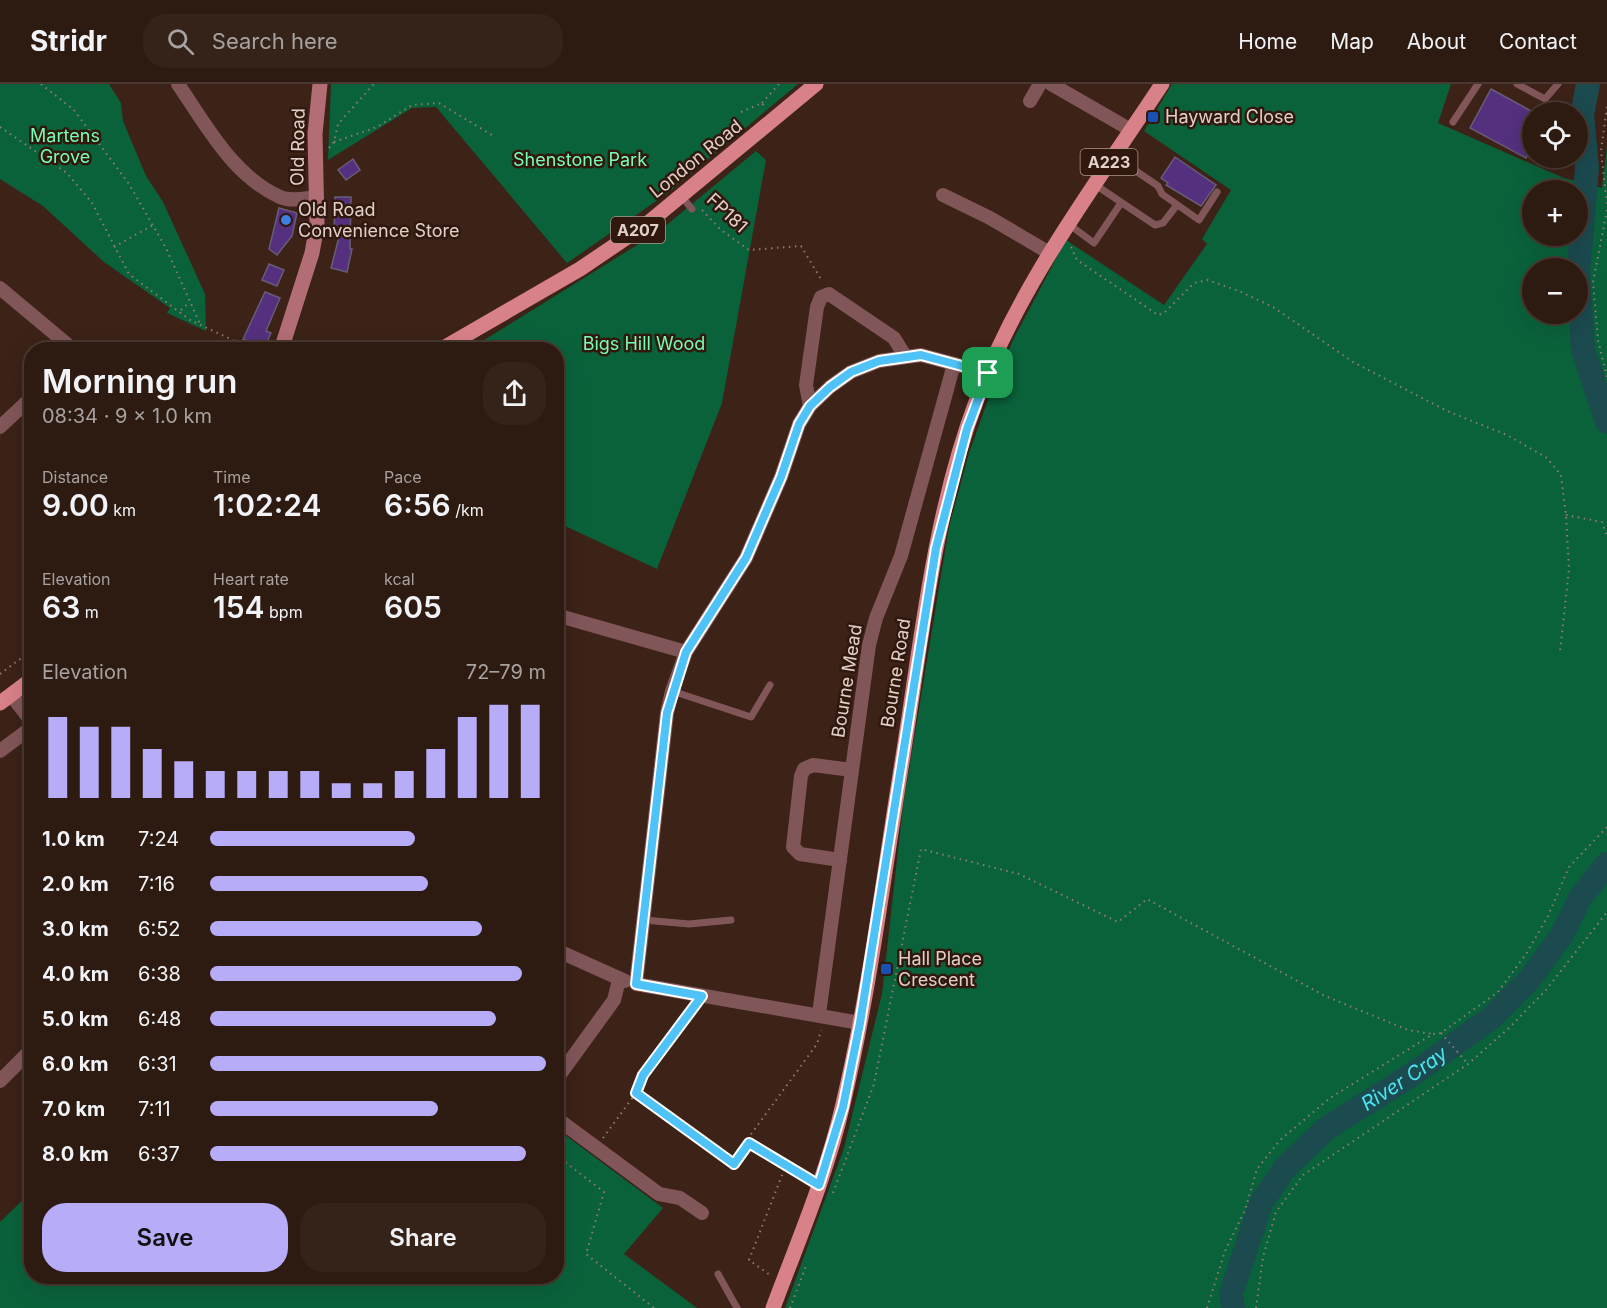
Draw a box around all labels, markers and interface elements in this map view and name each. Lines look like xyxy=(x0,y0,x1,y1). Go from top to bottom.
search box xyxy=(143,14,563,68)
text: Stridr xyxy=(30,24,107,58)
icon: search xyxy=(164,25,197,58)
text: Search here xyxy=(212,28,338,54)
text: Home xyxy=(1238,29,1297,54)
text: Map xyxy=(1330,29,1374,54)
text: About xyxy=(1407,29,1466,54)
text: Contact xyxy=(1499,29,1577,54)
map controls xyxy=(1522,102,1588,324)
button: locate xyxy=(1522,102,1588,168)
place label: Hayward Close xyxy=(1165,106,1294,127)
street label: Old Road xyxy=(286,108,309,186)
marker: Hayward Close xyxy=(1146,110,1160,124)
street label: London Road xyxy=(645,115,746,202)
park label: Martens Grove xyxy=(30,125,100,167)
park label: Shenstone Park xyxy=(513,149,647,170)
road number: A223 xyxy=(1080,149,1138,175)
button: + xyxy=(1522,180,1588,246)
street label: FP181 xyxy=(703,189,752,237)
place label: Old Road Convenience Store xyxy=(298,199,460,241)
marker: Old Road Convenience Store xyxy=(279,213,293,227)
road number: A207 xyxy=(611,217,665,243)
button: − xyxy=(1522,258,1588,324)
park label: Bigs Hill Wood xyxy=(583,333,705,354)
pin xyxy=(962,347,1013,398)
icon: arrive xyxy=(971,356,1004,389)
text: Morning run xyxy=(42,361,237,401)
button: share xyxy=(483,362,546,425)
text: 08:34 · 9 × 1.0 km xyxy=(42,404,212,428)
text: Distance xyxy=(42,467,108,487)
text: Time xyxy=(213,467,251,487)
text: Pace xyxy=(384,467,422,487)
text: 9.00 xyxy=(42,487,109,523)
text: 1:02:24 xyxy=(213,487,322,523)
text: 6:56 xyxy=(384,487,451,523)
text: km xyxy=(109,500,136,520)
text: /km xyxy=(451,500,484,520)
text: Elevation xyxy=(42,569,111,589)
text: Heart rate xyxy=(213,569,289,589)
text: kcal xyxy=(384,569,415,589)
text: 63 xyxy=(42,589,80,625)
text: 154 xyxy=(213,589,265,625)
text: 605 xyxy=(384,589,442,625)
text: m xyxy=(80,602,99,622)
text: bpm xyxy=(265,602,303,622)
street label: Bourne Road xyxy=(877,617,914,729)
street label: Bourne Mead xyxy=(827,623,866,739)
text: Elevation xyxy=(42,660,128,684)
text: 72–79 m xyxy=(466,660,546,684)
text: 1.0 km xyxy=(42,827,105,851)
text: 7:24 xyxy=(138,827,179,851)
text: 2.0 km xyxy=(42,872,109,896)
text: 7:16 xyxy=(138,872,175,896)
text: 3.0 km xyxy=(42,917,109,941)
text: 6:52 xyxy=(138,917,181,941)
place label: Hall Place Crescent xyxy=(898,948,982,990)
text: 4.0 km xyxy=(42,962,109,986)
text: 6:38 xyxy=(138,962,181,986)
marker: Hall Place Crescent xyxy=(879,962,893,976)
text: 5.0 km xyxy=(42,1007,109,1031)
text: 6:48 xyxy=(138,1007,181,1031)
water label: River Cray xyxy=(1357,1041,1452,1116)
text: 6.0 km xyxy=(42,1052,109,1076)
text: 6:31 xyxy=(138,1052,177,1076)
text: 7.0 km xyxy=(42,1097,105,1121)
text: 7:11 xyxy=(138,1097,171,1121)
text: 8.0 km xyxy=(42,1142,109,1166)
text: 6:37 xyxy=(138,1142,180,1166)
button: Save xyxy=(42,1203,288,1272)
button: Share xyxy=(300,1203,546,1272)

